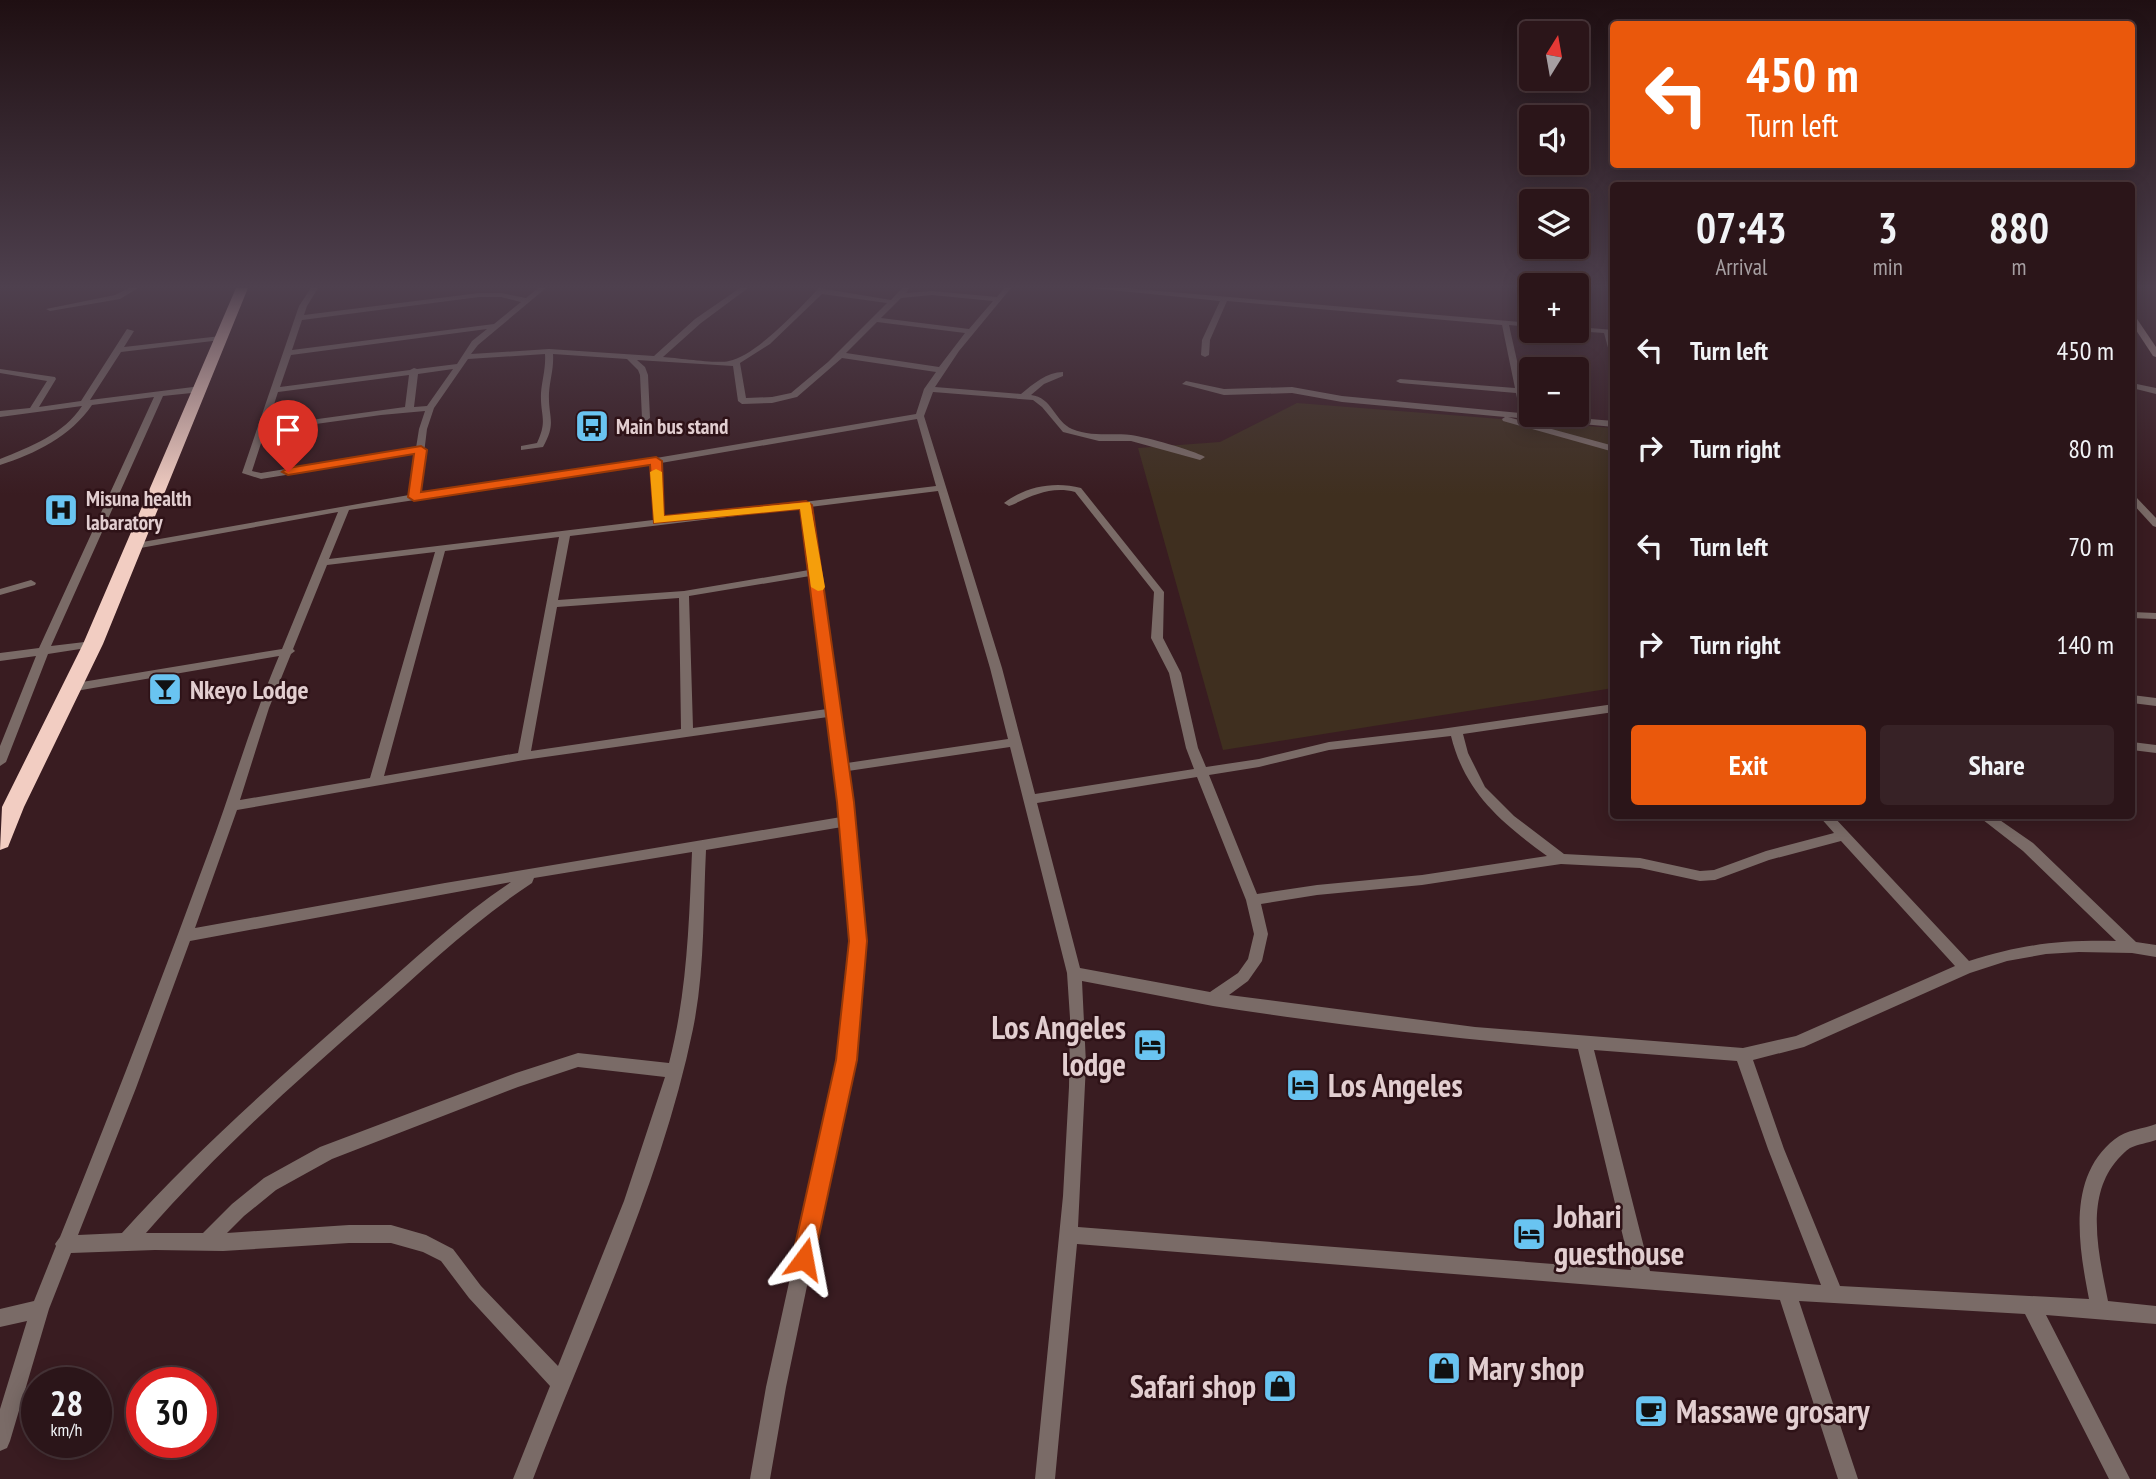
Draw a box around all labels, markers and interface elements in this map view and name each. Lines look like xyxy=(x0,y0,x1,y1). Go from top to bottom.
north arrow xyxy=(1519,21,1589,91)
map controls xyxy=(1519,21,1589,427)
text: 450 m xyxy=(1746,42,1859,106)
icon: left xyxy=(1631,49,1722,140)
text: Turn left xyxy=(1746,104,1838,146)
button: sound xyxy=(1519,105,1589,175)
button: layers xyxy=(1519,189,1589,259)
text: 07:43 xyxy=(1696,200,1787,255)
text: 3 xyxy=(1878,200,1898,255)
text: 880 xyxy=(1989,200,2049,255)
text: Arrival xyxy=(1715,252,1767,281)
text: min xyxy=(1873,252,1903,281)
text: m xyxy=(2011,252,2026,281)
button: + xyxy=(1519,273,1589,343)
icon: left xyxy=(1631,331,1669,369)
text: Turn left xyxy=(1690,334,1768,367)
text: 450 m xyxy=(2056,334,2114,367)
button: − xyxy=(1519,357,1589,427)
pin xyxy=(258,400,318,472)
bus stop icon: Main bus stand xyxy=(573,407,611,445)
icon: arrive xyxy=(269,411,307,449)
place label: Main bus stand xyxy=(616,413,728,440)
icon: right xyxy=(1631,429,1669,467)
text: Turn right xyxy=(1690,432,1781,465)
text: 80 m xyxy=(2068,432,2114,465)
place label: Misuna health labaratory xyxy=(86,485,192,536)
hospital icon: Misuna health labaratory xyxy=(42,491,80,529)
icon: left xyxy=(1631,527,1669,565)
text: Turn left xyxy=(1690,530,1768,563)
text: 70 m xyxy=(2068,530,2114,563)
icon: right xyxy=(1631,625,1669,663)
text: Turn right xyxy=(1690,628,1781,661)
text: 140 m xyxy=(2056,628,2114,661)
bar icon: Nkeyo Lodge xyxy=(146,670,184,708)
place label: Nkeyo Lodge xyxy=(190,673,309,706)
button: Exit xyxy=(1631,725,1866,805)
button: Share xyxy=(1880,725,2114,805)
place label: Los Angeles lodge xyxy=(991,1006,1126,1085)
hotel icon: Los Angeles lodge xyxy=(1131,1026,1169,1064)
place label: Los Angeles xyxy=(1328,1064,1463,1106)
hotel icon: Los Angeles xyxy=(1284,1066,1322,1104)
place label: Johari guesthouse xyxy=(1553,1195,1684,1274)
hotel icon: Johari guesthouse xyxy=(1510,1215,1548,1253)
position arrow xyxy=(767,1222,841,1296)
place label: Mary shop xyxy=(1468,1347,1584,1389)
shop icon: Mary shop xyxy=(1425,1349,1463,1387)
place label: Safari shop xyxy=(1130,1365,1256,1407)
speed limit sign: 30 xyxy=(126,1367,217,1458)
shop icon: Safari shop xyxy=(1261,1367,1299,1405)
text: 28 xyxy=(50,1380,83,1426)
place label: Massawe grosary xyxy=(1676,1390,1871,1432)
cafe icon: Massawe grosary xyxy=(1632,1392,1670,1430)
text: km/h xyxy=(51,1418,82,1441)

